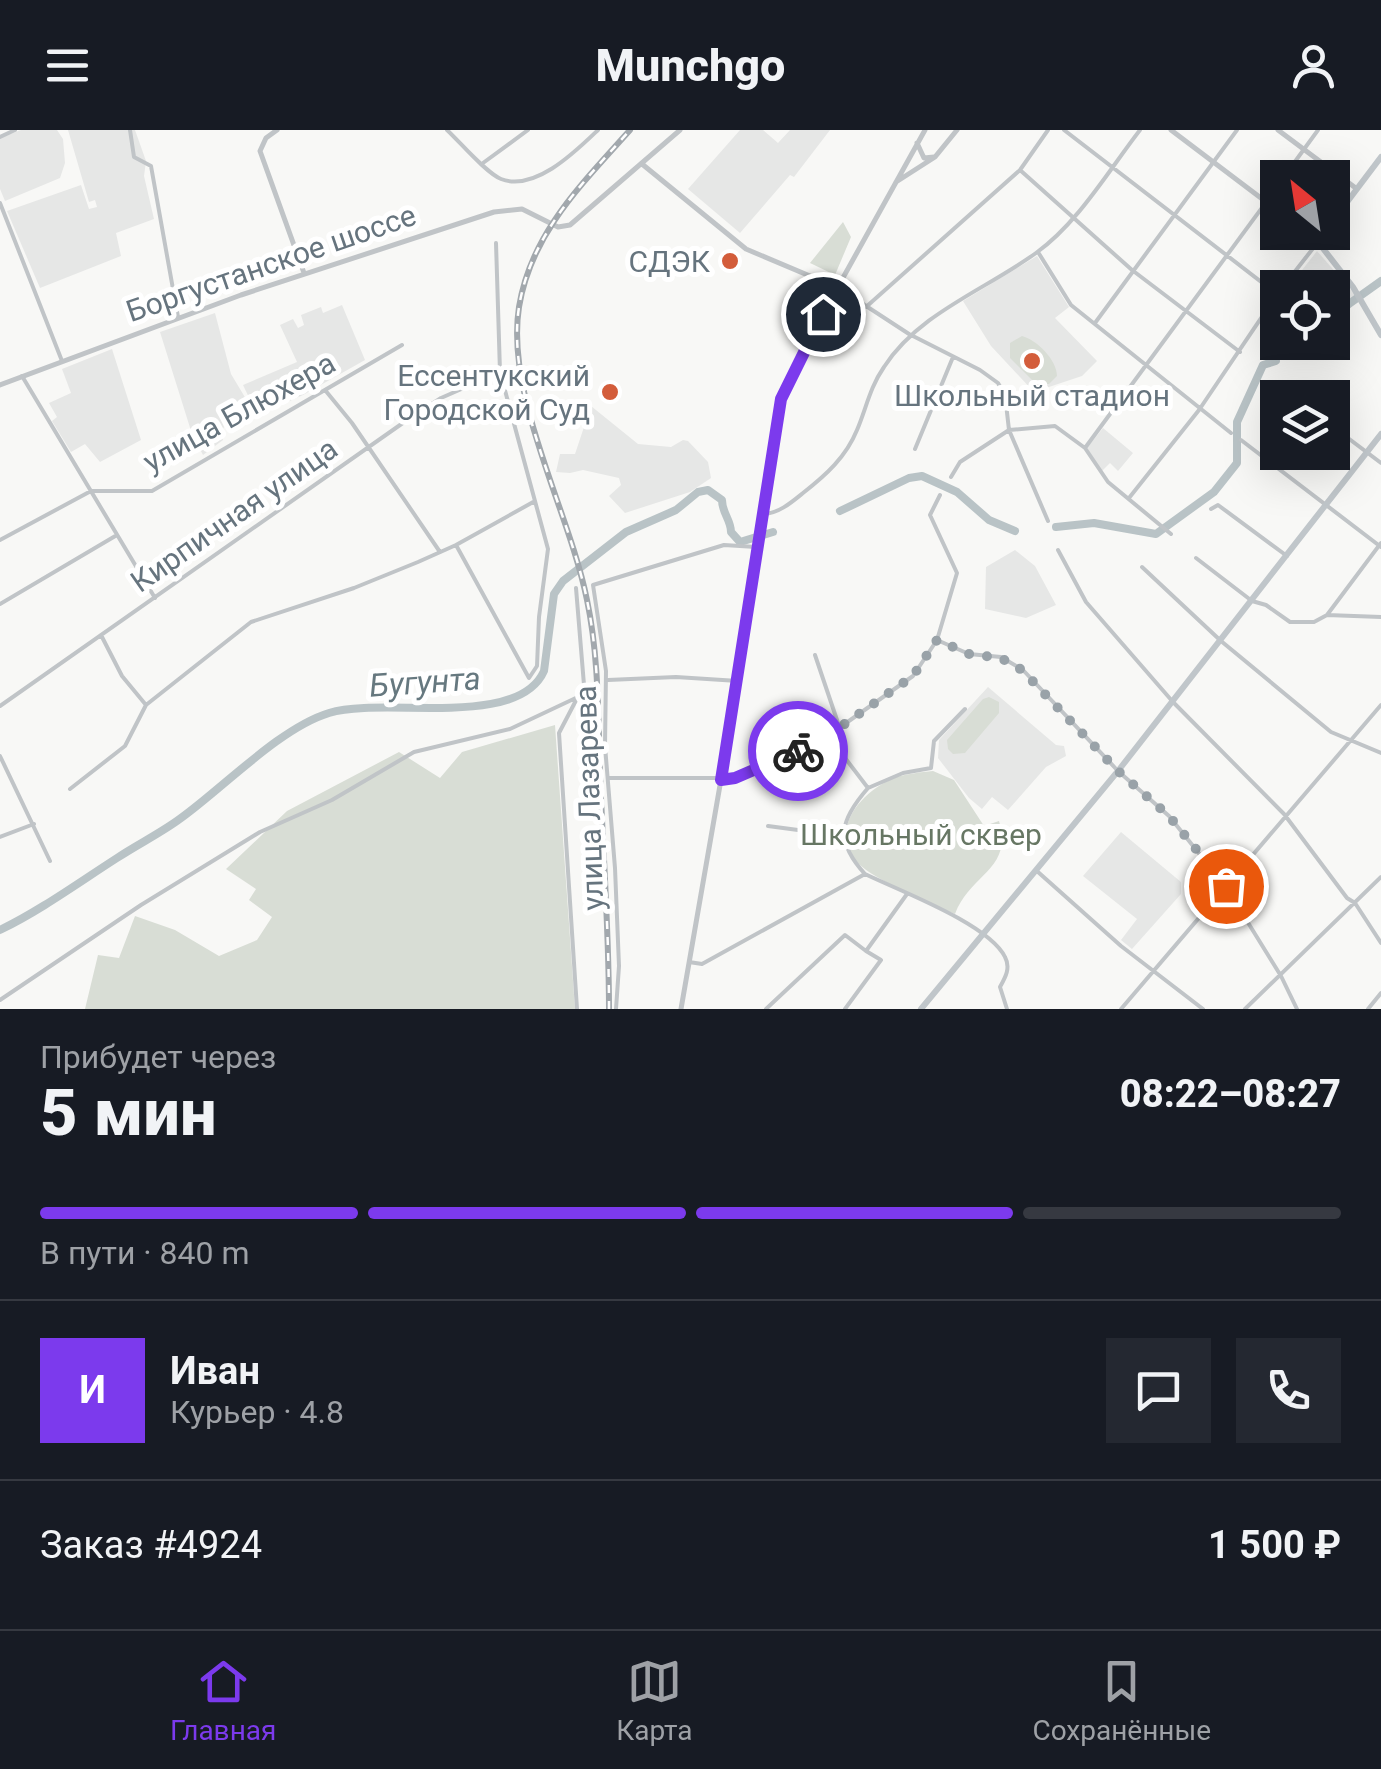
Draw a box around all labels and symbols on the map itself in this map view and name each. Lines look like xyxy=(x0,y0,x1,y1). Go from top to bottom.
north arrow xyxy=(1260,160,1350,250)
street label: Боргустанское шоссе xyxy=(122,197,420,329)
place label: СДЭК xyxy=(628,244,711,279)
marker: СДЭК xyxy=(719,250,741,272)
pin xyxy=(781,272,866,357)
street label: улица Блюхера xyxy=(137,345,341,479)
marker: Школьный стадион xyxy=(1021,350,1043,372)
place label: Ессентукский Городской Суд xyxy=(383,358,590,427)
place label: Школьный стадион xyxy=(894,378,1170,413)
marker: Ессентукский Городской Суд xyxy=(599,381,621,403)
street label: Кирпичная улица xyxy=(124,431,344,599)
water label: Бугунта xyxy=(368,659,482,705)
street label: улица Лазарева xyxy=(568,685,610,911)
courier xyxy=(748,701,848,801)
park label: Школьный сквер xyxy=(800,817,1042,852)
pin xyxy=(1184,844,1269,929)

